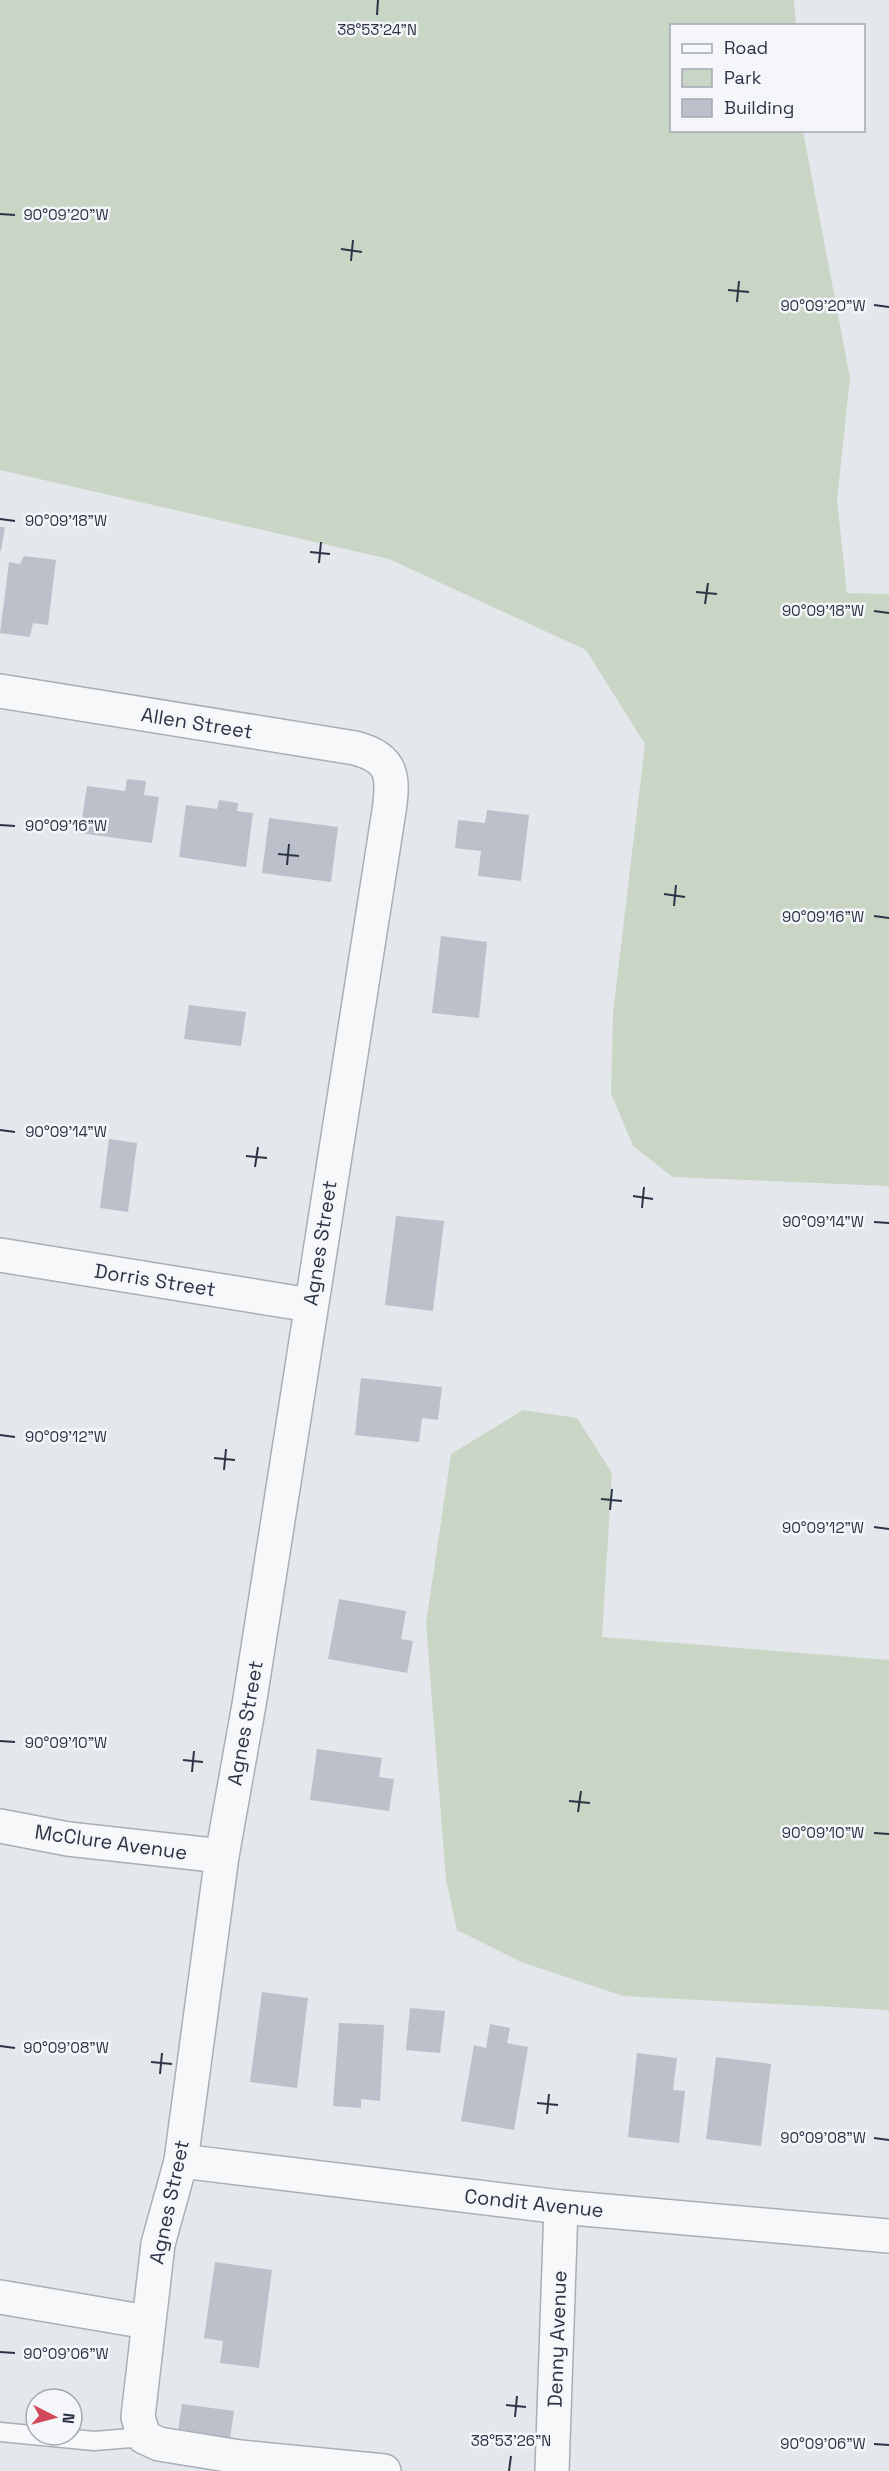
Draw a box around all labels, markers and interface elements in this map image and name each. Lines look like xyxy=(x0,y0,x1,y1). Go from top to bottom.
text: 38°53'24"N xyxy=(337,20,417,39)
legend xyxy=(670,24,865,132)
text: Road xyxy=(724,36,768,59)
text: Park xyxy=(724,66,762,89)
text: Building xyxy=(724,96,794,119)
text: 90°09'20"W xyxy=(23,205,109,224)
text: 90°09'20"W xyxy=(780,296,866,315)
text: 90°09'18"W xyxy=(25,511,107,530)
text: 90°09'18"W xyxy=(782,601,864,620)
street label: Allen Street xyxy=(139,701,255,745)
text: 90°09'16"W xyxy=(25,816,107,835)
text: 90°09'16"W xyxy=(782,907,864,926)
text: 90°09'14"W xyxy=(25,1122,107,1141)
street label: Agnes Street xyxy=(297,1179,343,1307)
text: 90°09'14"W xyxy=(782,1212,864,1231)
street label: Dorris Street xyxy=(93,1258,217,1302)
text: 90°09'12"W xyxy=(25,1427,107,1446)
text: 90°09'12"W xyxy=(782,1518,864,1537)
street label: Agnes Street xyxy=(221,1659,269,1787)
text: 90°09'10"W xyxy=(25,1733,107,1752)
street label: McClure Avenue xyxy=(33,1818,189,1866)
text: 90°09'10"W xyxy=(782,1823,864,1842)
text: 90°09'08"W xyxy=(23,2038,109,2057)
text: 90°09'08"W xyxy=(780,2128,866,2147)
street label: Agnes Street xyxy=(143,2138,195,2266)
street label: Condit Avenue xyxy=(463,2183,605,2223)
street label: Denny Avenue xyxy=(542,2270,572,2408)
text: 90°09'06"W xyxy=(23,2344,109,2363)
north arrow xyxy=(24,2387,84,2447)
text: N xyxy=(57,2412,79,2425)
text: 38°53'26"N xyxy=(471,2431,551,2450)
text: 90°09'06"W xyxy=(780,2434,866,2453)

